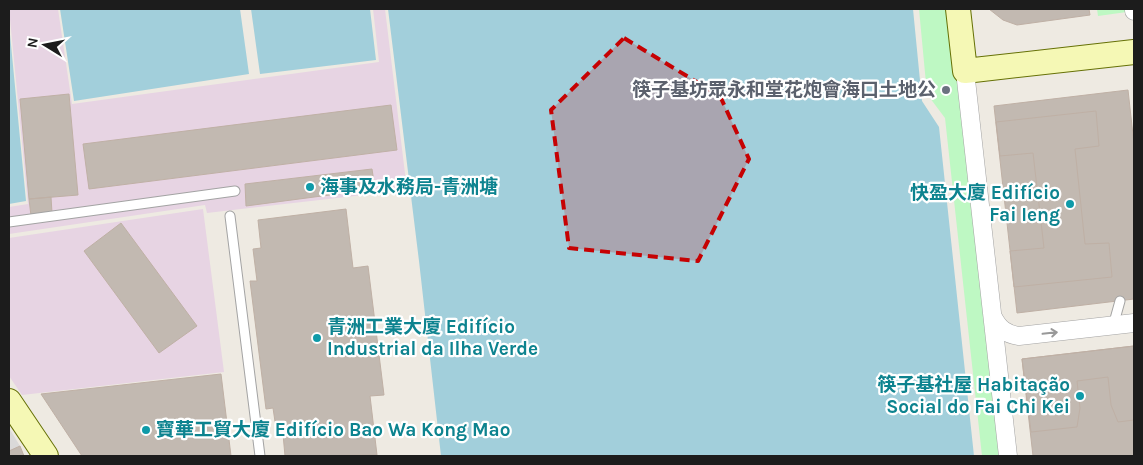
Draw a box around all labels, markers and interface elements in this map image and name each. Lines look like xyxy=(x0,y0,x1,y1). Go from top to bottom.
north arrow xyxy=(20,20,70,70)
text: N xyxy=(23,36,42,49)
place label: 筷子基坊眾永和堂花炮會海口土地公 xyxy=(632,79,936,101)
marker: 筷子基坊眾永和堂花炮會海口土地公 xyxy=(940,84,952,96)
place label: 海事及水務局-青洲塘 xyxy=(320,176,498,198)
marker: 海事及水務局-青洲塘 xyxy=(304,181,316,193)
place label: 快盈大廈 Edifício Fai Ieng xyxy=(910,182,1060,226)
marker: 快盈大廈 Edifício Fai Ieng xyxy=(1064,198,1076,210)
place label: 青洲工業大廈 Edifício Industrial da Ilha Verde xyxy=(327,316,538,360)
one-way arrow xyxy=(1042,328,1058,338)
marker: 青洲工業大廈 Edifício Industrial da Ilha Verde xyxy=(311,332,323,344)
place label: 筷子基社屋 Habitação Social do Fai Chi Kei xyxy=(877,374,1070,418)
marker: 筷子基社屋 Habitação Social do Fai Chi Kei xyxy=(1074,390,1086,402)
place label: 寶華工貿大廈 Edifício Bao Wa Kong Mao xyxy=(156,419,510,441)
marker: 寶華工貿大廈 Edifício Bao Wa Kong Mao xyxy=(140,424,152,436)

